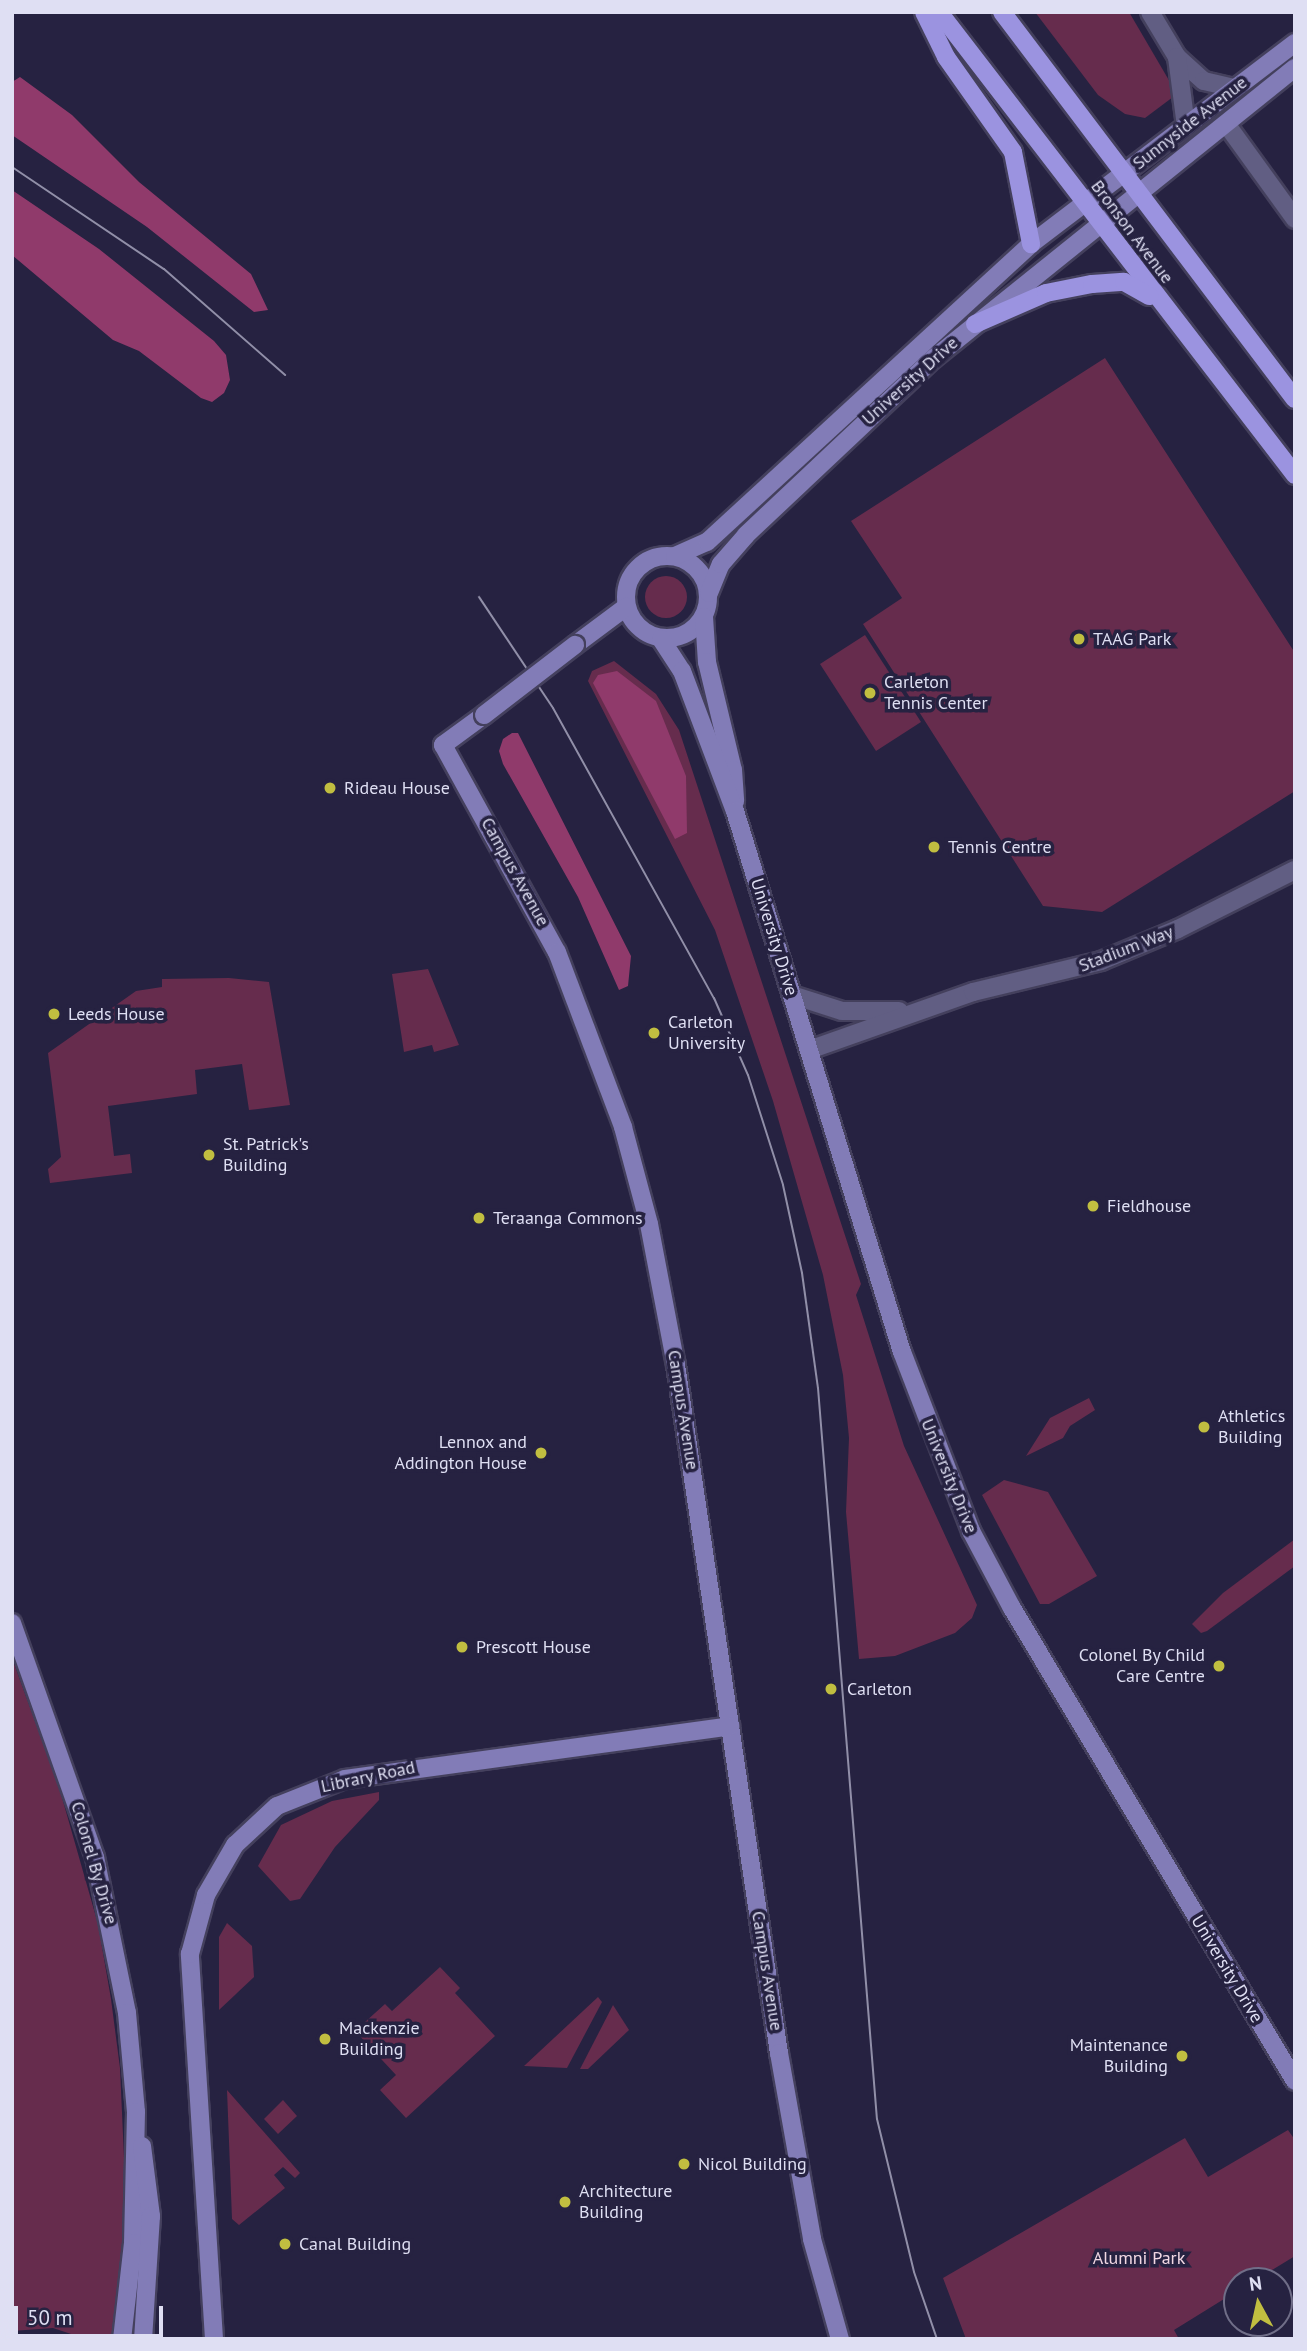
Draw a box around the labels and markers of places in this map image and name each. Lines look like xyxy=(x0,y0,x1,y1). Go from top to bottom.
place label: TAAG Park xyxy=(1093,628,1171,650)
marker: TAAG Park xyxy=(1071,631,1087,647)
place label: Carleton Tennis Center xyxy=(884,672,988,714)
marker: Carleton Tennis Center xyxy=(862,685,878,701)
place label: Rideau House xyxy=(344,777,450,799)
marker: Rideau House xyxy=(322,780,338,796)
place label: Tennis Centre xyxy=(948,836,1052,858)
marker: Tennis Centre xyxy=(926,839,942,855)
place label: Leeds House xyxy=(68,1003,165,1025)
marker: Leeds House xyxy=(46,1006,62,1022)
place label: Carleton University xyxy=(668,1012,745,1054)
marker: Carleton University xyxy=(646,1025,662,1041)
place label: St. Patrick's Building xyxy=(223,1134,310,1176)
marker: St. Patrick's Building xyxy=(201,1147,217,1163)
place label: Fieldhouse xyxy=(1107,1195,1191,1217)
marker: Fieldhouse xyxy=(1085,1198,1101,1214)
place label: Teraanga Commons xyxy=(493,1207,643,1229)
marker: Teraanga Commons xyxy=(471,1210,487,1226)
place label: Athletics Building xyxy=(1218,1406,1285,1448)
marker: Athletics Building xyxy=(1196,1419,1212,1435)
place label: Lennox and Addington House xyxy=(394,1432,527,1474)
marker: Lennox and Addington House xyxy=(533,1445,549,1461)
place label: Prescott House xyxy=(476,1636,591,1658)
marker: Prescott House xyxy=(454,1639,470,1655)
place label: Colonel By Child Care Centre xyxy=(1078,1645,1205,1688)
marker: Colonel By Child Care Centre xyxy=(1211,1658,1227,1674)
place label: Carleton xyxy=(847,1678,912,1700)
marker: Carleton xyxy=(821,1679,841,1699)
place label: Mackenzie Building xyxy=(339,2018,420,2060)
marker: Mackenzie Building xyxy=(317,2031,333,2047)
place label: Maintenance Building xyxy=(1070,2035,1168,2078)
marker: Maintenance Building xyxy=(1174,2048,1190,2064)
place label: Nicol Building xyxy=(698,2153,807,2175)
marker: Nicol Building xyxy=(676,2156,692,2172)
place label: Architecture Building xyxy=(579,2181,672,2224)
marker: Architecture Building xyxy=(557,2194,573,2210)
place label: Canal Building xyxy=(299,2233,411,2255)
marker: Canal Building xyxy=(277,2236,293,2252)

